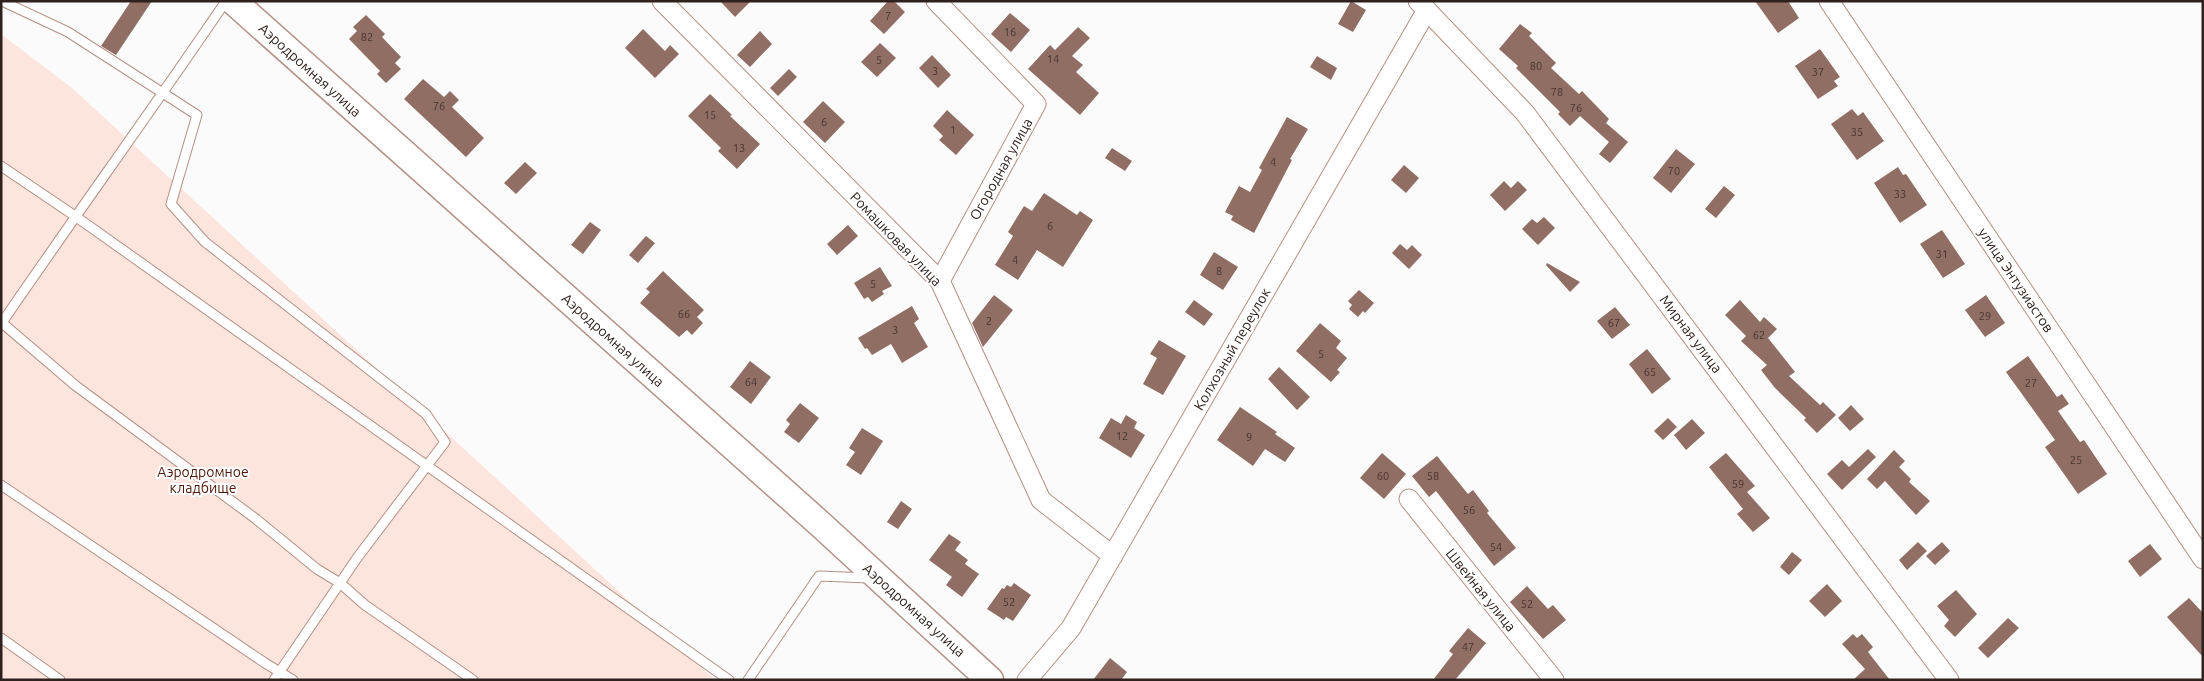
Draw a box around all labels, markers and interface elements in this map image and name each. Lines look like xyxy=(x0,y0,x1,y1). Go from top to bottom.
house number: 7 xyxy=(885,10,891,22)
street label: Аэродромная улица xyxy=(256,20,364,120)
house number: 16 xyxy=(1004,26,1016,38)
house number: 82 xyxy=(361,31,373,43)
house number: 14 xyxy=(1047,53,1059,65)
house number: 5 xyxy=(876,54,882,66)
house number: 80 xyxy=(1530,60,1542,72)
house number: 3 xyxy=(932,65,938,77)
house number: 37 xyxy=(1812,66,1824,78)
house number: 78 xyxy=(1551,86,1563,98)
house number: 76 xyxy=(433,100,445,112)
house number: 76 xyxy=(1570,102,1582,114)
house number: 15 xyxy=(704,109,716,121)
street label: Огородная улица xyxy=(966,115,1036,223)
house number: 6 xyxy=(821,116,827,128)
house number: 1 xyxy=(950,124,956,136)
house number: 35 xyxy=(1851,126,1863,138)
house number: 13 xyxy=(733,142,745,154)
house number: 4 xyxy=(1270,156,1276,168)
house number: 70 xyxy=(1668,165,1680,177)
house number: 33 xyxy=(1894,188,1906,200)
street label: Ромашковая улица xyxy=(847,189,945,289)
house number: 6 xyxy=(1047,220,1053,232)
street label: улица Энтузиастов xyxy=(1975,225,2057,335)
house number: 31 xyxy=(1936,248,1948,260)
house number: 4 xyxy=(1012,254,1018,266)
house number: 8 xyxy=(1216,265,1222,277)
house number: 5 xyxy=(870,278,876,290)
street label: Колхозный переулок xyxy=(1190,285,1274,413)
street label: Аэродромная улица xyxy=(559,290,667,390)
street label: Мирная улица xyxy=(1657,292,1725,376)
house number: 66 xyxy=(678,308,690,320)
house number: 29 xyxy=(1979,310,1991,322)
house number: 2 xyxy=(986,315,992,327)
house number: 67 xyxy=(1608,317,1620,329)
house number: 3 xyxy=(892,324,898,336)
house number: 62 xyxy=(1753,329,1765,341)
house number: 5 xyxy=(1318,348,1324,360)
house number: 65 xyxy=(1644,366,1656,378)
house number: 64 xyxy=(745,376,757,388)
house number: 27 xyxy=(2025,377,2037,389)
house number: 12 xyxy=(1116,430,1128,442)
house number: 9 xyxy=(1246,431,1252,443)
house number: 25 xyxy=(2070,454,2082,466)
park label: Аэродромное кладбище xyxy=(157,464,249,496)
house number: 60 xyxy=(1377,470,1389,482)
house number: 58 xyxy=(1427,470,1439,482)
house number: 59 xyxy=(1732,478,1744,490)
house number: 56 xyxy=(1463,504,1475,516)
house number: 54 xyxy=(1490,541,1502,553)
street label: Швейная улица xyxy=(1443,545,1519,635)
street label: Аэродромная улица xyxy=(860,560,968,660)
house number: 52 xyxy=(1003,596,1015,608)
house number: 52 xyxy=(1521,598,1533,610)
house number: 47 xyxy=(1462,641,1474,653)

